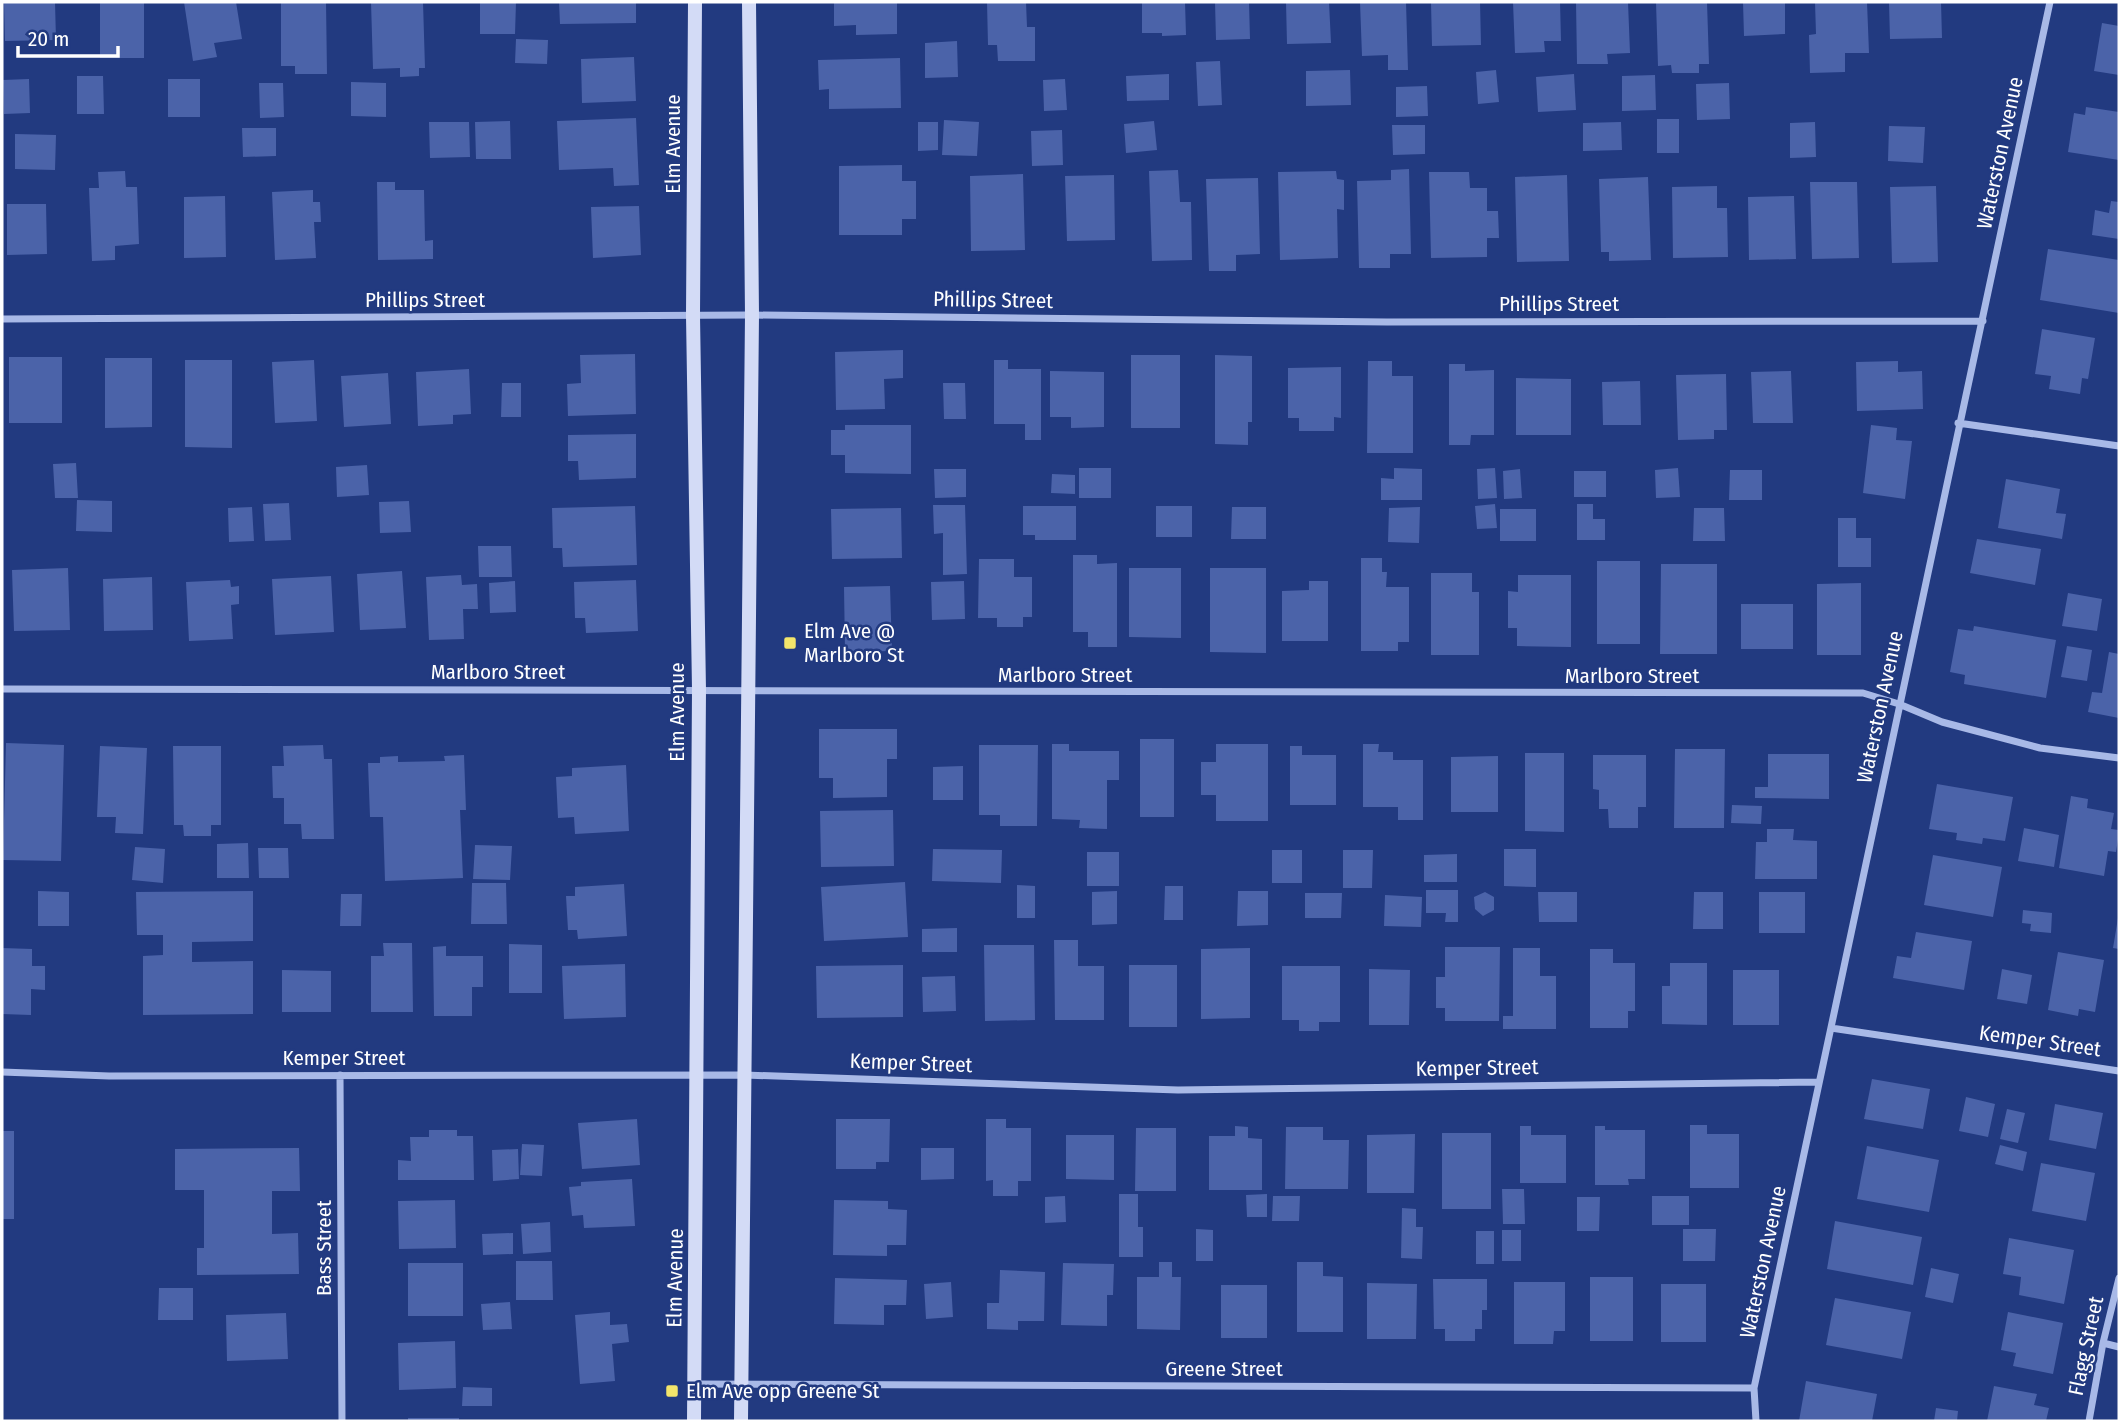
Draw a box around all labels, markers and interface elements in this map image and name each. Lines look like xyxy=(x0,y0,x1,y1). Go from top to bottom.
scale bar xyxy=(18,14,117,58)
text: 20 m xyxy=(28,26,69,52)
street label: Waterston Avenue xyxy=(1971,74,2029,232)
street label: Elm Avenue xyxy=(660,94,686,194)
street label: Phillips Street xyxy=(933,286,1053,314)
street label: Phillips Street xyxy=(365,287,485,313)
street label: Phillips Street xyxy=(1499,291,1619,317)
place label: Elm Ave @ Marlboro St xyxy=(804,618,904,668)
street label: Waterston Avenue xyxy=(1851,628,1909,786)
marker: Elm Ave @ Marlboro St xyxy=(782,635,798,651)
street label: Marlboro Street xyxy=(431,659,565,685)
street label: Elm Avenue xyxy=(664,662,690,762)
street label: Marlboro Street xyxy=(998,662,1132,688)
street label: Marlboro Street xyxy=(1565,663,1699,689)
street label: Kemper Street xyxy=(1977,1020,2103,1062)
street label: Kemper Street xyxy=(283,1045,406,1071)
street label: Kemper Street xyxy=(849,1048,973,1078)
street label: Kemper Street xyxy=(1415,1054,1539,1082)
street label: Waterston Avenue xyxy=(1734,1183,1792,1341)
street label: Bass Street xyxy=(311,1200,337,1296)
street label: Elm Avenue xyxy=(661,1228,689,1328)
street label: Flagg Street xyxy=(2063,1294,2109,1398)
street label: Greene Street xyxy=(1165,1356,1283,1382)
place label: Elm Ave opp Greene St xyxy=(686,1378,880,1404)
marker: Elm Ave opp Greene St xyxy=(664,1383,680,1399)

